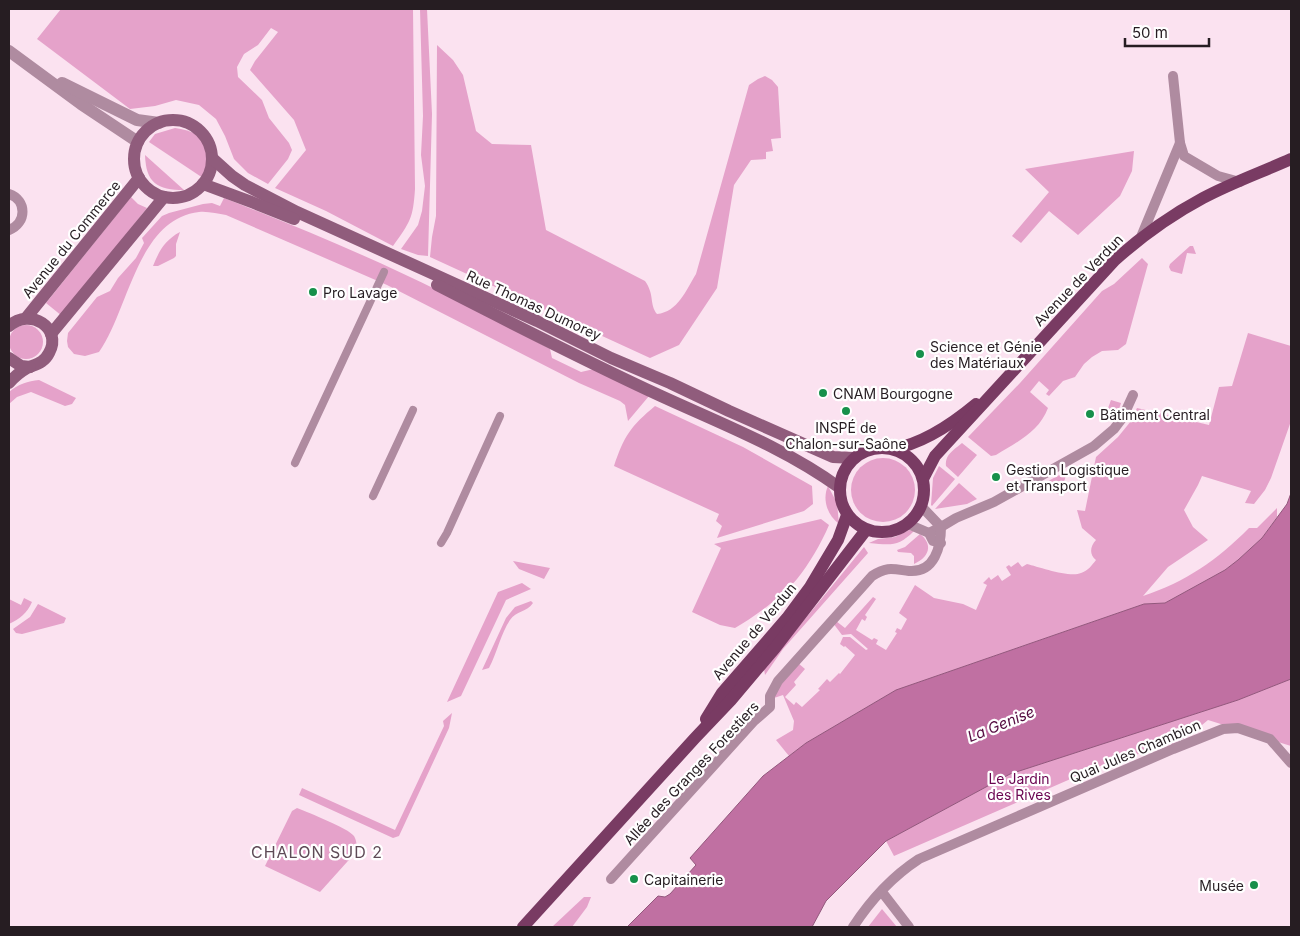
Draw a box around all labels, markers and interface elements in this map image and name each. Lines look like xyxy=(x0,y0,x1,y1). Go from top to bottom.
scale bar xyxy=(1125,15,1209,47)
text: 50 m xyxy=(1132,23,1168,42)
street label: Avenue du Commerce xyxy=(18,177,124,301)
street label: Avenue de Verdun xyxy=(1030,231,1126,329)
street label: Rue Thomas Dumorey xyxy=(464,266,604,344)
place label: Pro Lavage xyxy=(323,284,397,301)
marker: Pro Lavage xyxy=(307,286,319,298)
place label: Science et Génie des Matériaux xyxy=(930,338,1042,371)
marker: Science et Génie des Matériaux xyxy=(914,348,926,360)
place label: CNAM Bourgogne xyxy=(833,385,953,402)
marker: CNAM Bourgogne xyxy=(817,387,829,399)
marker: INSPÉ de Chalon-sur-Saône xyxy=(840,405,852,417)
place label: Bâtiment Central xyxy=(1100,406,1210,423)
marker: Bâtiment Central xyxy=(1084,408,1096,420)
place label: INSPÉ de Chalon-sur-Saône xyxy=(785,419,907,452)
place label: Gestion Logistique et Transport xyxy=(1006,461,1129,494)
marker: Gestion Logistique et Transport xyxy=(990,471,1002,483)
street label: Avenue de Verdun xyxy=(709,579,799,683)
street label: Allée des Granges Forestiers xyxy=(620,698,762,848)
water label: La Genise xyxy=(965,702,1037,746)
street label: Quai Jules Chambion xyxy=(1067,716,1203,786)
park label: Le Jardin des Rives xyxy=(987,770,1051,803)
district label: CHALON SUD 2 xyxy=(251,842,383,862)
place label: Capitainerie xyxy=(644,871,723,888)
marker: Capitainerie xyxy=(628,873,640,885)
place label: Musée xyxy=(1199,877,1244,894)
marker: Musée xyxy=(1248,879,1260,891)

